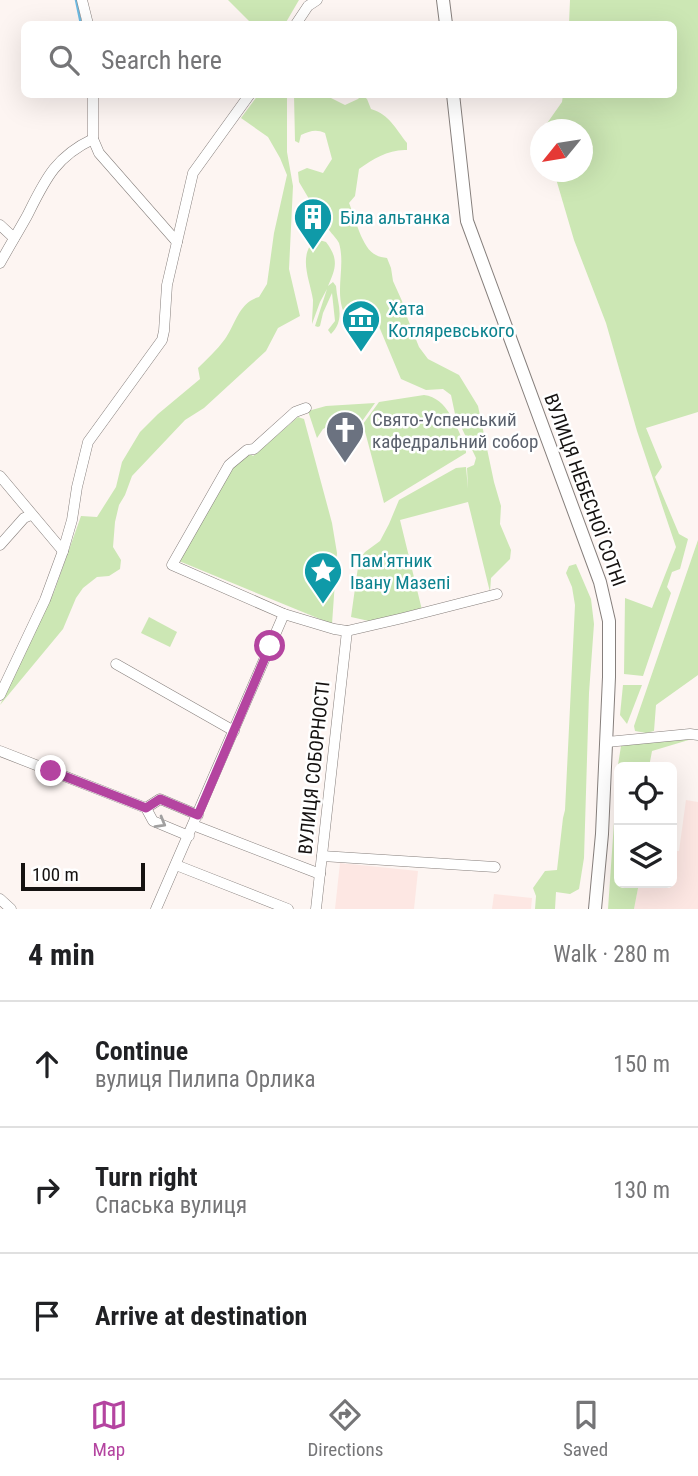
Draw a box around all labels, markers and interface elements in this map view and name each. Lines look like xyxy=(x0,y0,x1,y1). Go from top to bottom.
search box xyxy=(21,21,677,98)
icon: search xyxy=(45,41,83,79)
text: Search here xyxy=(101,45,222,75)
north arrow xyxy=(530,119,593,182)
building icon: Біла альтанка xyxy=(292,196,334,251)
place label: Біла альтанка xyxy=(340,206,450,229)
place label: Хата Котляревського xyxy=(388,297,515,342)
museum icon: Хата Котляревського xyxy=(340,298,382,353)
street label: ВУЛИЦЯ НЕБЕСНОЇ СОТНІ xyxy=(539,390,631,590)
place label: Свято-Успенський кафедральний собор xyxy=(372,408,538,453)
church icon: Свято-Успенський кафедральний собор xyxy=(324,409,366,464)
place label: Пам'ятник Івану Мазепі xyxy=(350,549,450,594)
place icon: Пам'ятник Івану Мазепі xyxy=(302,550,344,605)
route start xyxy=(254,630,285,661)
street label: ВУЛИЦЯ СОБОРНОСТІ xyxy=(293,680,335,856)
route end xyxy=(35,755,66,786)
map controls xyxy=(614,762,677,888)
button: locate xyxy=(614,762,677,825)
one-way arrow xyxy=(153,815,166,828)
button: layers xyxy=(614,825,677,888)
scale bar xyxy=(21,860,145,892)
text: 100 m xyxy=(32,863,79,886)
text: 4 min xyxy=(28,937,95,972)
text: Walk · 280 m xyxy=(553,941,670,968)
text: Continue xyxy=(95,1036,188,1066)
icon: ahead xyxy=(28,1045,66,1083)
text: 150 m xyxy=(613,1051,670,1078)
text: вулиця Пилипа Орлика xyxy=(95,1066,316,1093)
text: Turn right xyxy=(95,1162,197,1192)
icon: right xyxy=(28,1171,66,1209)
text: 130 m xyxy=(613,1177,670,1204)
text: Спаська вулиця xyxy=(95,1192,247,1219)
icon: arrive xyxy=(28,1297,66,1335)
text: Arrive at destination xyxy=(95,1301,307,1331)
tab: Map xyxy=(90,1396,128,1461)
tab: Directions xyxy=(307,1396,383,1461)
tab: Saved xyxy=(563,1396,608,1461)

